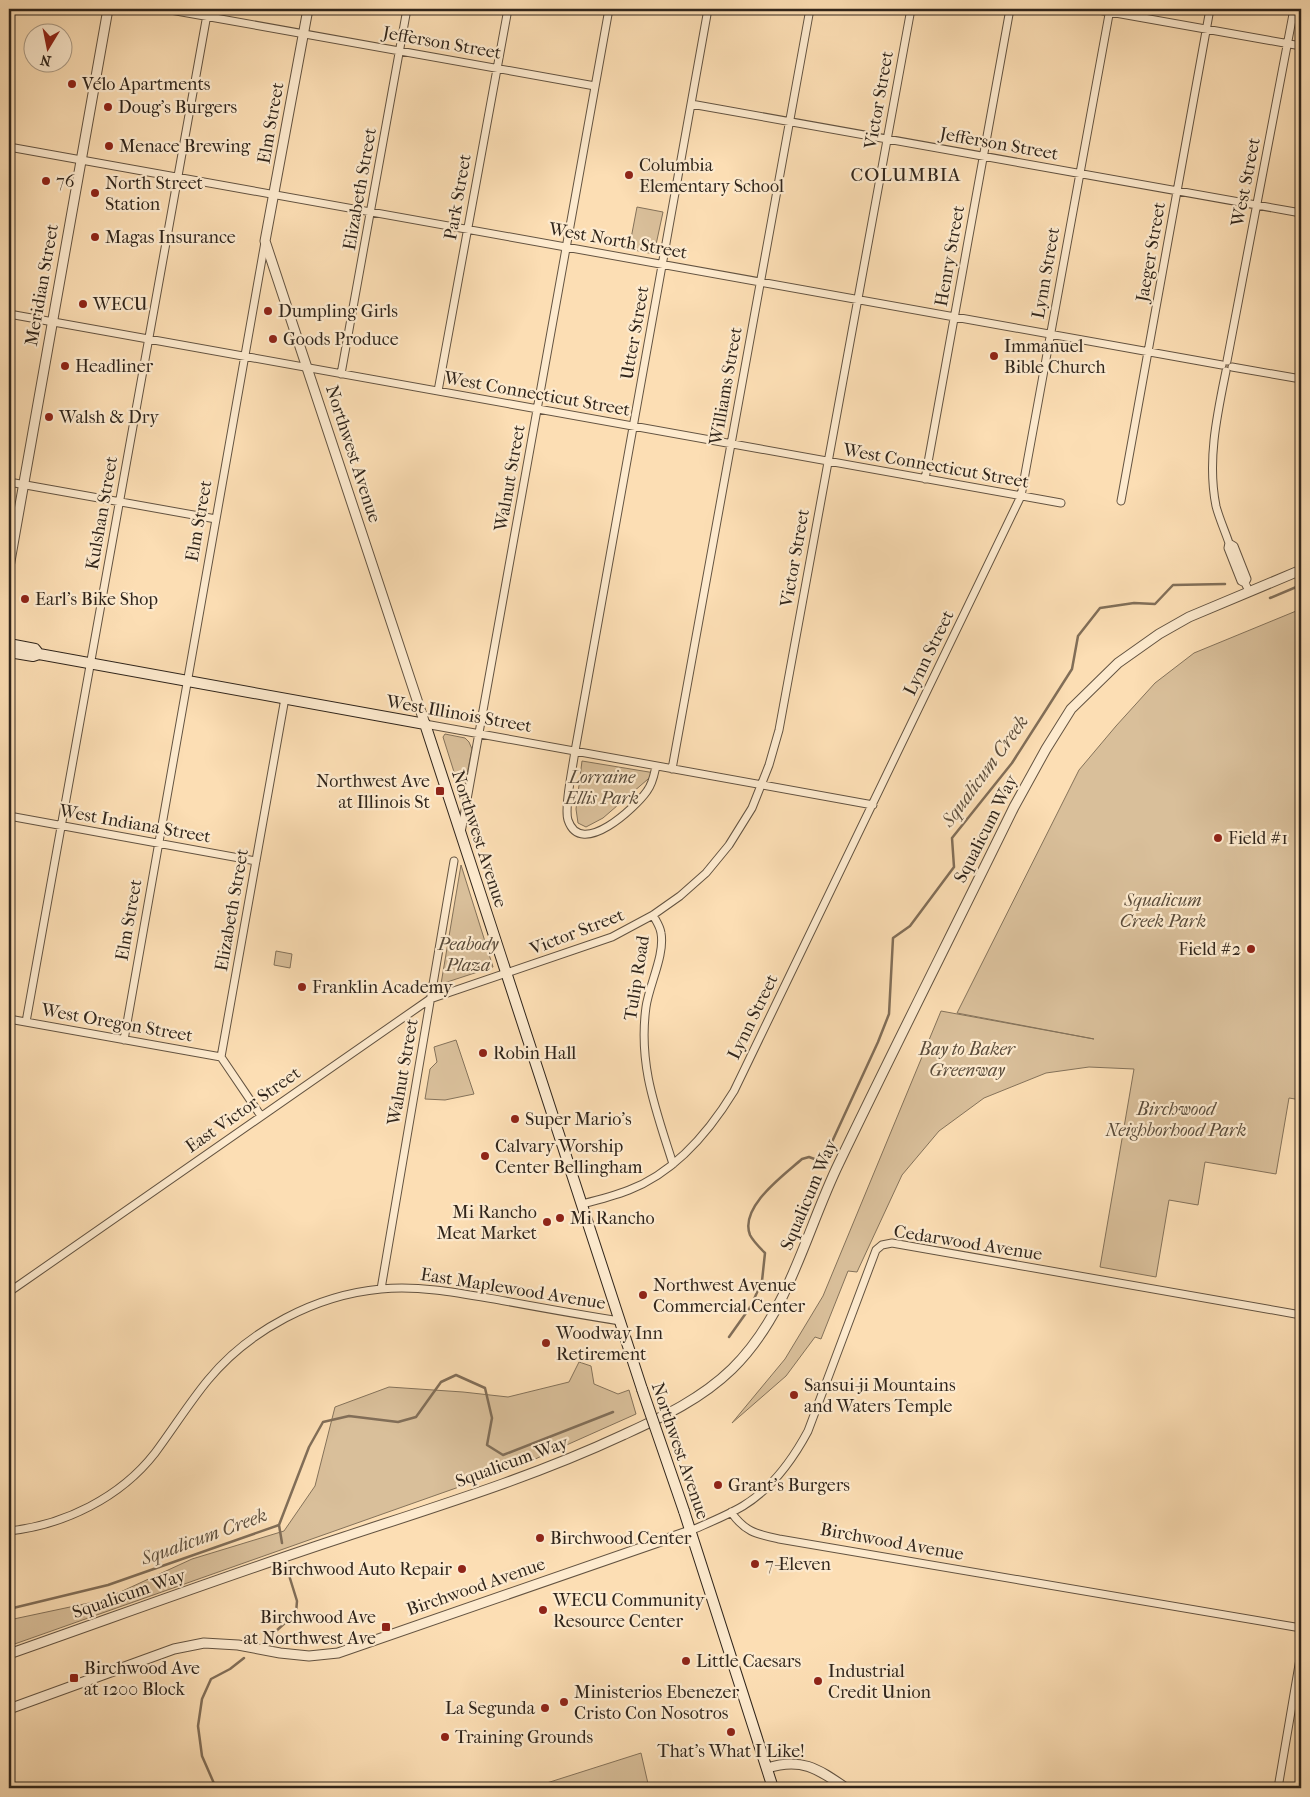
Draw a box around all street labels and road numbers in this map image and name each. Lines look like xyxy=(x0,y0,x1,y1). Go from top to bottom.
street label: Jefferson Street xyxy=(379,22,503,64)
street label: Victor Street xyxy=(860,49,898,152)
street label: Elm Street xyxy=(254,80,289,165)
street label: Jefferson Street xyxy=(936,123,1060,165)
street label: Elizabeth Street xyxy=(339,126,381,252)
street label: West Street xyxy=(1227,135,1265,229)
street label: Park Street xyxy=(440,152,476,242)
street label: Jaeger Street xyxy=(1132,200,1170,306)
street label: Henry Street xyxy=(931,203,969,308)
street label: West North Street xyxy=(546,218,689,264)
street label: Meridian Street xyxy=(21,222,63,348)
street label: Lynn Street xyxy=(1028,225,1064,320)
street label: Utter Street xyxy=(616,284,654,381)
street label: Williams Street xyxy=(705,325,747,448)
street label: West Connecticut Street xyxy=(441,367,632,421)
street label: Northwest Avenue xyxy=(321,383,385,525)
street label: Walnut Street xyxy=(490,422,530,534)
street label: West Connecticut Street xyxy=(840,439,1031,493)
street label: Kulshan Street xyxy=(82,454,122,571)
street label: Elm Street xyxy=(182,478,217,563)
street label: Victor Street xyxy=(776,507,814,610)
street label: Lynn Street xyxy=(899,606,959,699)
street label: West Illinois Street xyxy=(384,691,534,737)
street label: Northwest Avenue xyxy=(447,768,511,910)
street label: Squalicum Way xyxy=(950,770,1023,886)
street label: West Indiana Street xyxy=(57,800,213,848)
street label: Elizabeth Street xyxy=(211,847,253,973)
street label: Elm Street xyxy=(112,877,147,962)
street label: Victor Street xyxy=(526,904,628,960)
street label: Tulip Road xyxy=(620,934,654,1022)
street label: Lynn Street xyxy=(723,970,783,1063)
street label: West Oregon Street xyxy=(39,999,195,1047)
street label: Walnut Street xyxy=(383,1016,423,1128)
street label: East Victor Street xyxy=(181,1062,305,1157)
street label: Squalicum Way xyxy=(776,1135,842,1254)
street label: Cedarwood Avenue xyxy=(892,1221,1044,1265)
street label: East Maplewood Avenue xyxy=(419,1264,607,1314)
street label: Northwest Avenue xyxy=(647,1380,713,1522)
street label: Squalicum Way xyxy=(453,1431,573,1492)
street label: Birchwood Avenue xyxy=(819,1519,965,1565)
street label: Birchwood Avenue xyxy=(404,1553,548,1621)
street label: Squalicum Way xyxy=(70,1564,190,1623)

